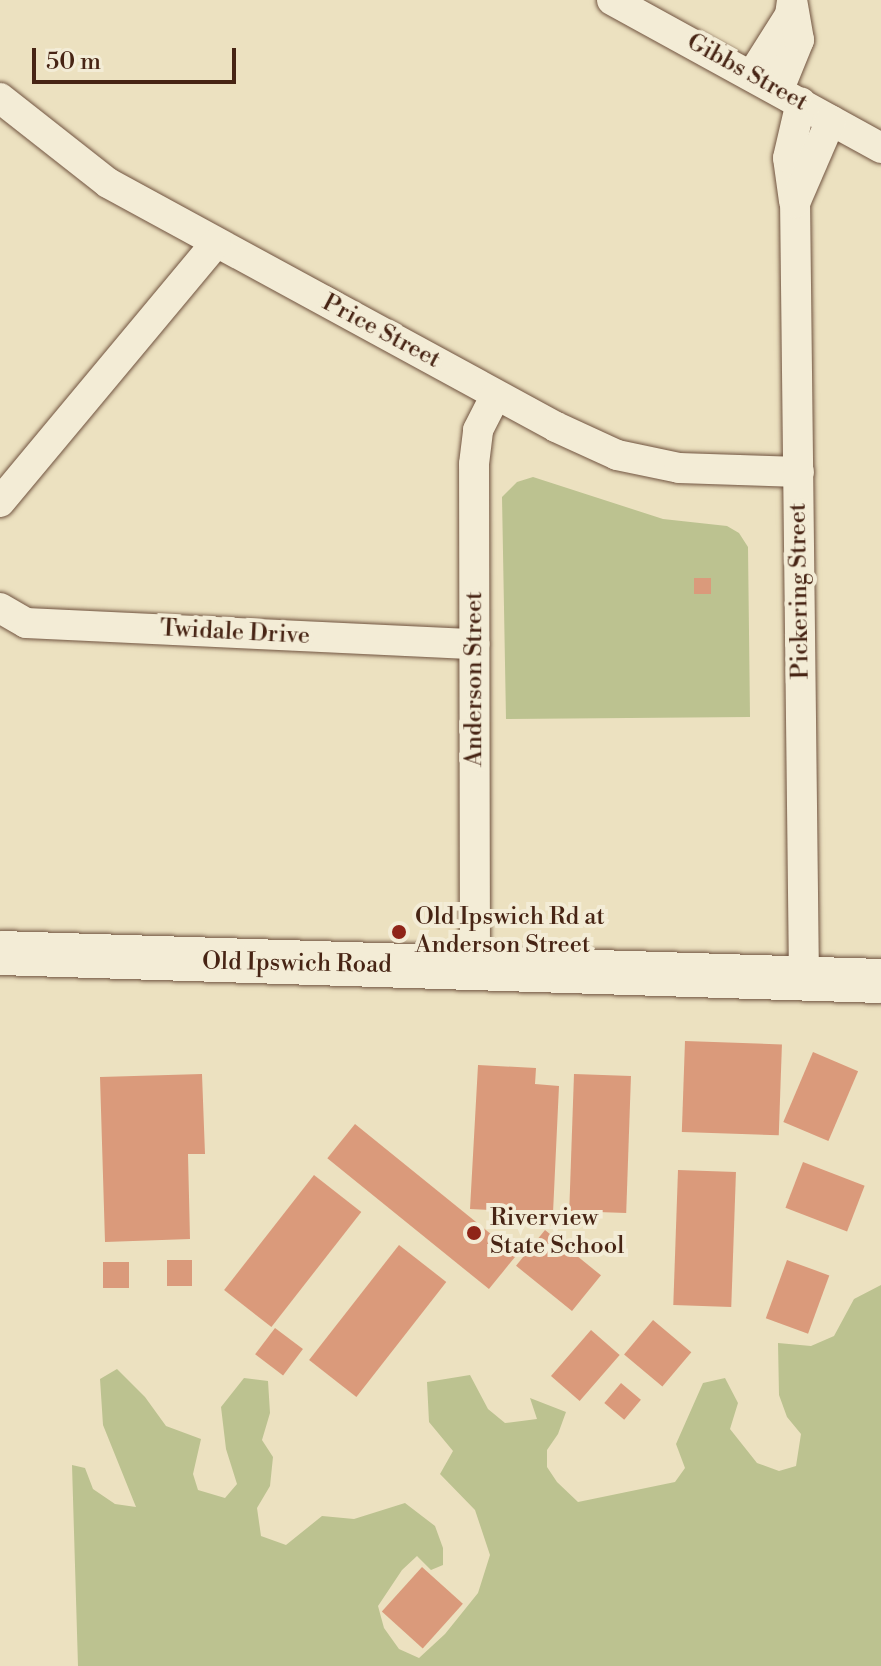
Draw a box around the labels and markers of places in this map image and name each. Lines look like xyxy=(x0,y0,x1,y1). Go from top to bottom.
place label: Old Ipswich Rd at Anderson Street xyxy=(415,904,605,960)
marker: Old Ipswich Rd at Anderson Street xyxy=(390,923,408,941)
place label: Riverview State School xyxy=(490,1205,624,1261)
marker: Riverview State School xyxy=(465,1224,483,1242)

